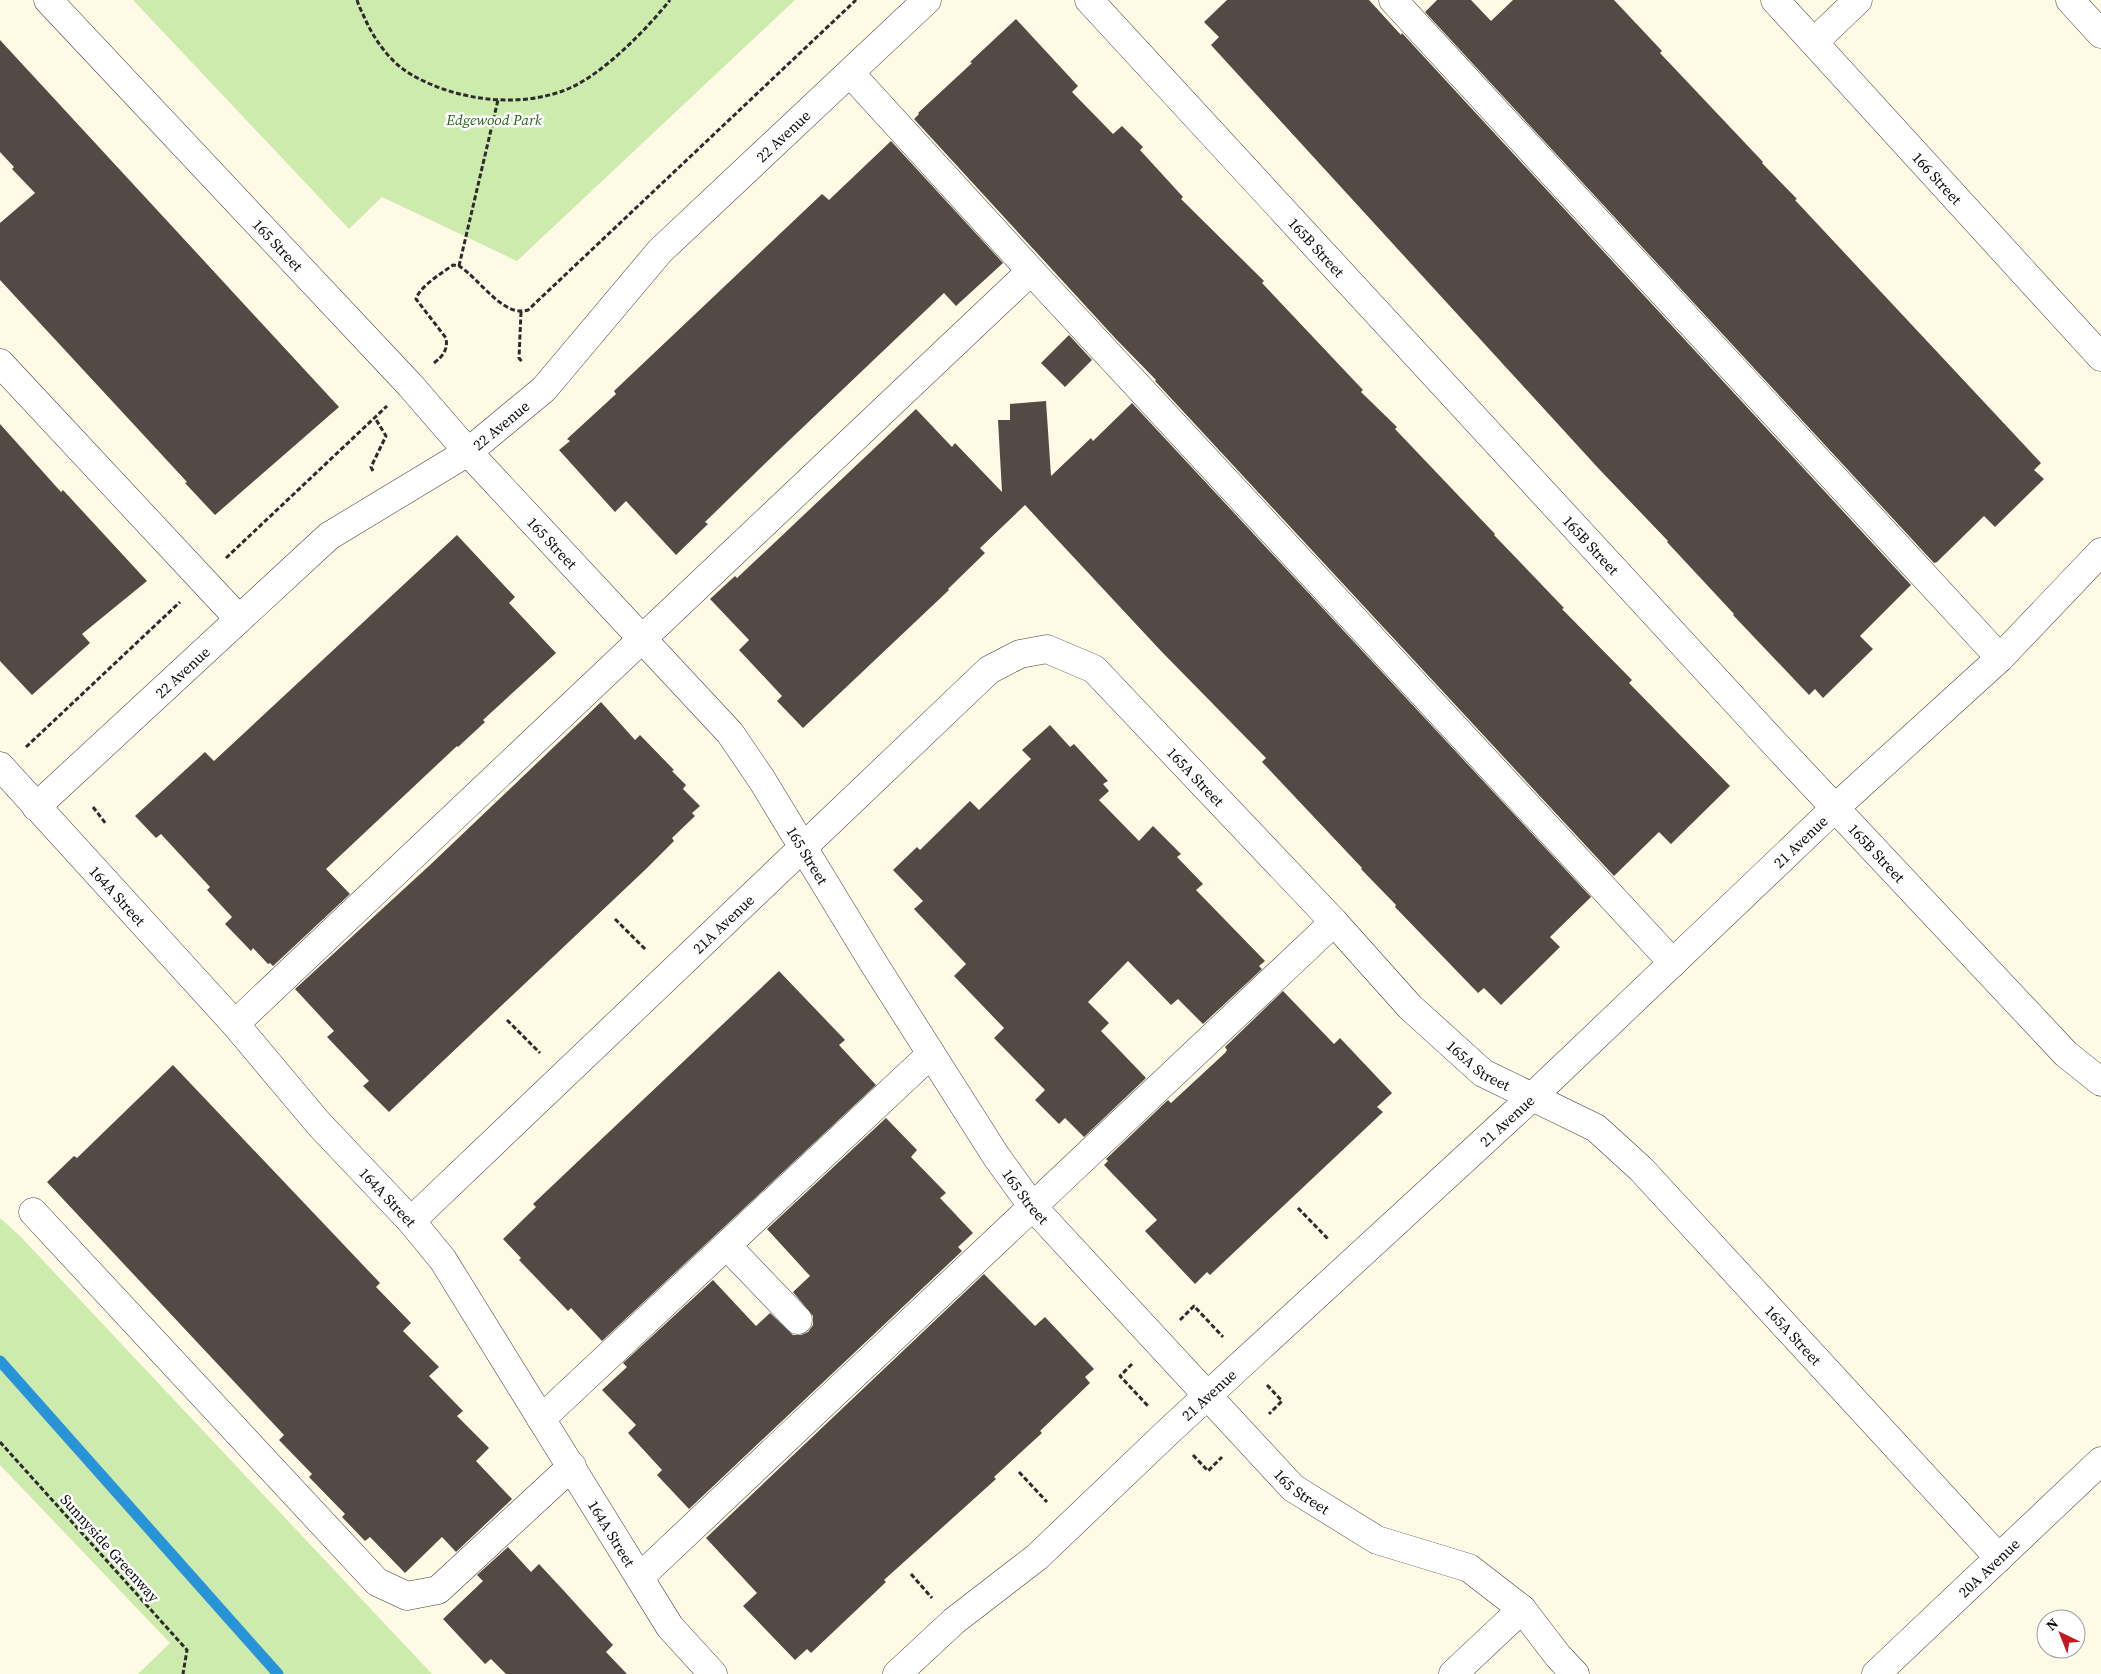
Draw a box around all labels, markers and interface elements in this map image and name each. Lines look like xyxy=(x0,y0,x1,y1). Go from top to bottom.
street label: 22 Avenue xyxy=(751,104,815,166)
park label: Edgewood Park xyxy=(445,109,543,130)
street label: 166 Street xyxy=(1908,147,1967,209)
street label: 165B Street xyxy=(1284,213,1350,282)
street label: 165 Street xyxy=(248,214,308,276)
street label: 22 Avenue xyxy=(468,395,534,455)
street label: 165B Street xyxy=(1558,510,1624,579)
street label: 165 Street xyxy=(523,512,582,574)
street label: 22 Avenue xyxy=(150,641,214,703)
street label: 165A Street xyxy=(1163,742,1229,811)
street label: 21 Avenue xyxy=(1768,810,1832,872)
street label: 165B Street xyxy=(1844,818,1910,887)
street label: 165 Street xyxy=(782,822,834,888)
street label: 164A Street xyxy=(85,861,151,930)
street label: 21A Avenue xyxy=(688,889,759,958)
street label: 165A Street xyxy=(1442,1035,1514,1095)
street label: 21 Avenue xyxy=(1475,1089,1539,1151)
street label: 164A Street xyxy=(355,1162,422,1231)
street label: 165 Street xyxy=(998,1164,1054,1228)
street label: 165A Street xyxy=(1761,1300,1827,1370)
street label: 21 Avenue xyxy=(1177,1364,1241,1425)
street label: 165 Street xyxy=(1269,1464,1334,1519)
street label: Sunnyside Greenway xyxy=(56,1489,164,1607)
street label: 164A Street xyxy=(583,1496,641,1571)
street label: 20A Avenue xyxy=(1953,1533,2024,1602)
north arrow xyxy=(2036,1609,2086,1659)
text: N xyxy=(2042,1614,2063,1635)

